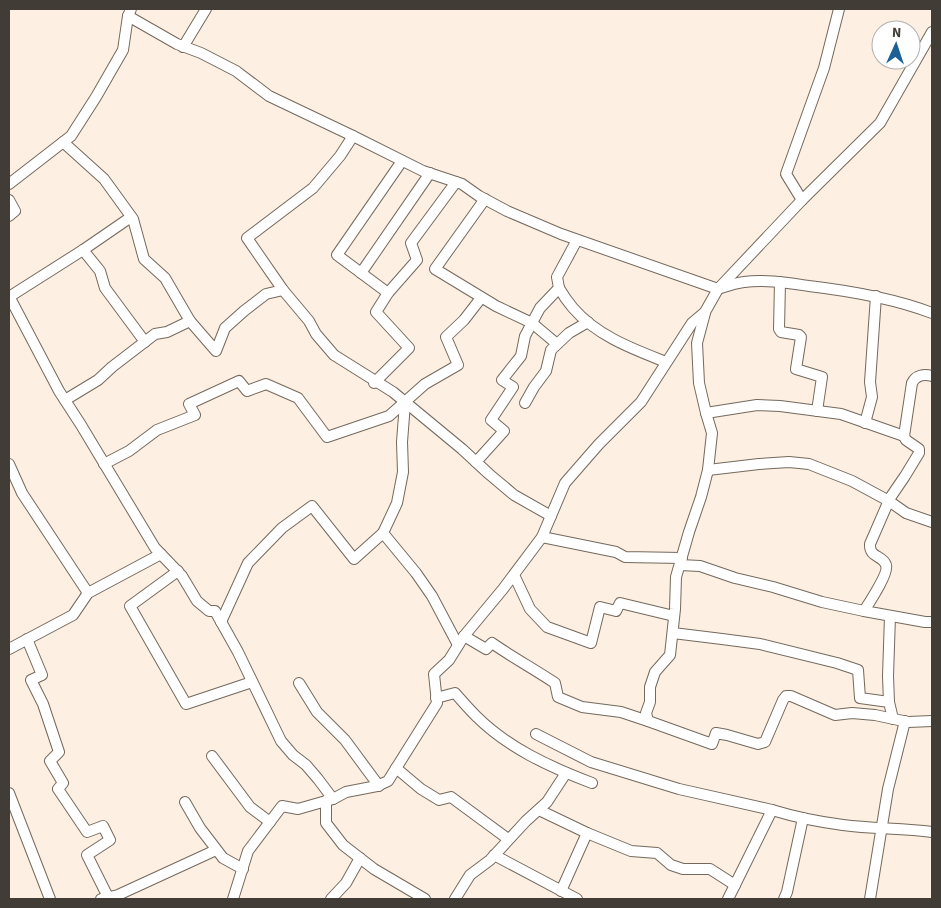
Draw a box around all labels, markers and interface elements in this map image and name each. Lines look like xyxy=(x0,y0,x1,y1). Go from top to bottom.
north arrow xyxy=(871,20,921,70)
text: N xyxy=(891,23,902,43)

